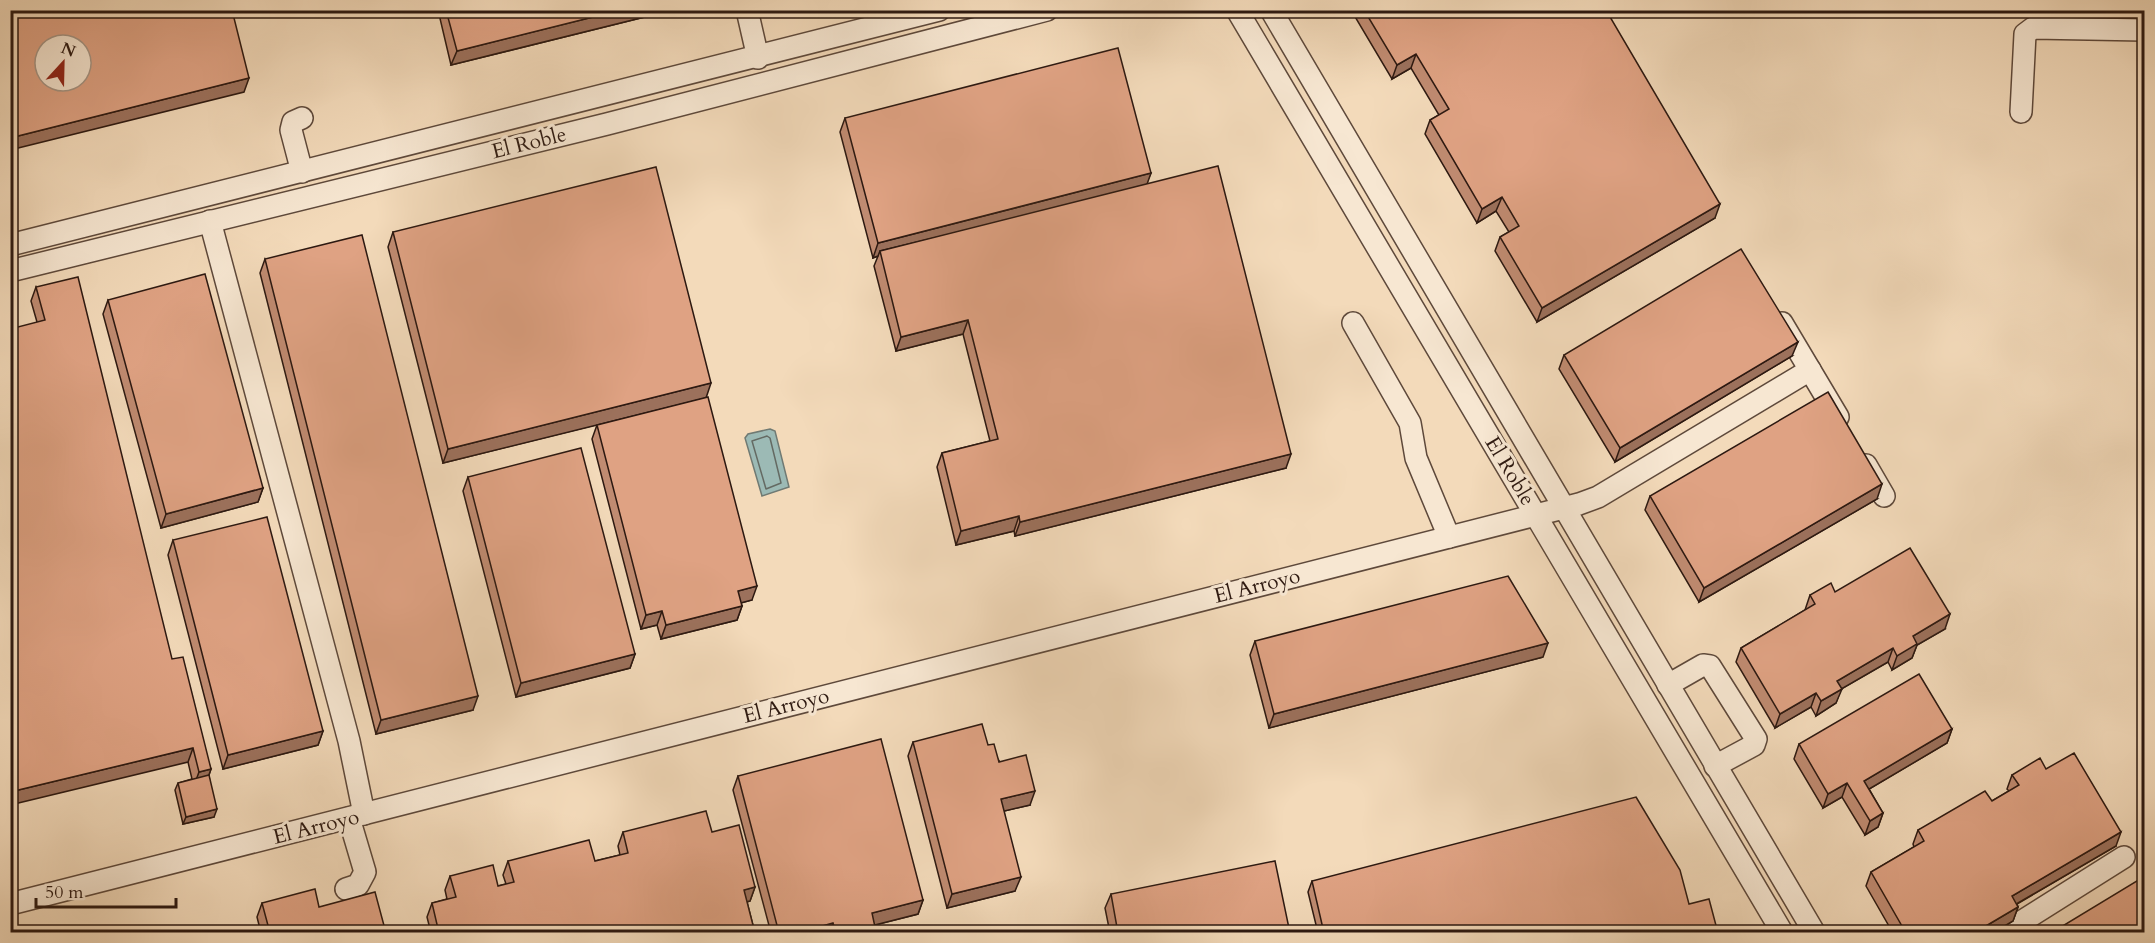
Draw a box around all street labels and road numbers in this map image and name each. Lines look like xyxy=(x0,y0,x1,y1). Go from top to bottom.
street label: El Roble xyxy=(489,120,569,166)
street label: El Roble xyxy=(1478,431,1542,511)
street label: El Arroyo xyxy=(1211,561,1303,611)
street label: El Arroyo xyxy=(740,681,832,731)
street label: El Arroyo xyxy=(270,802,362,852)

